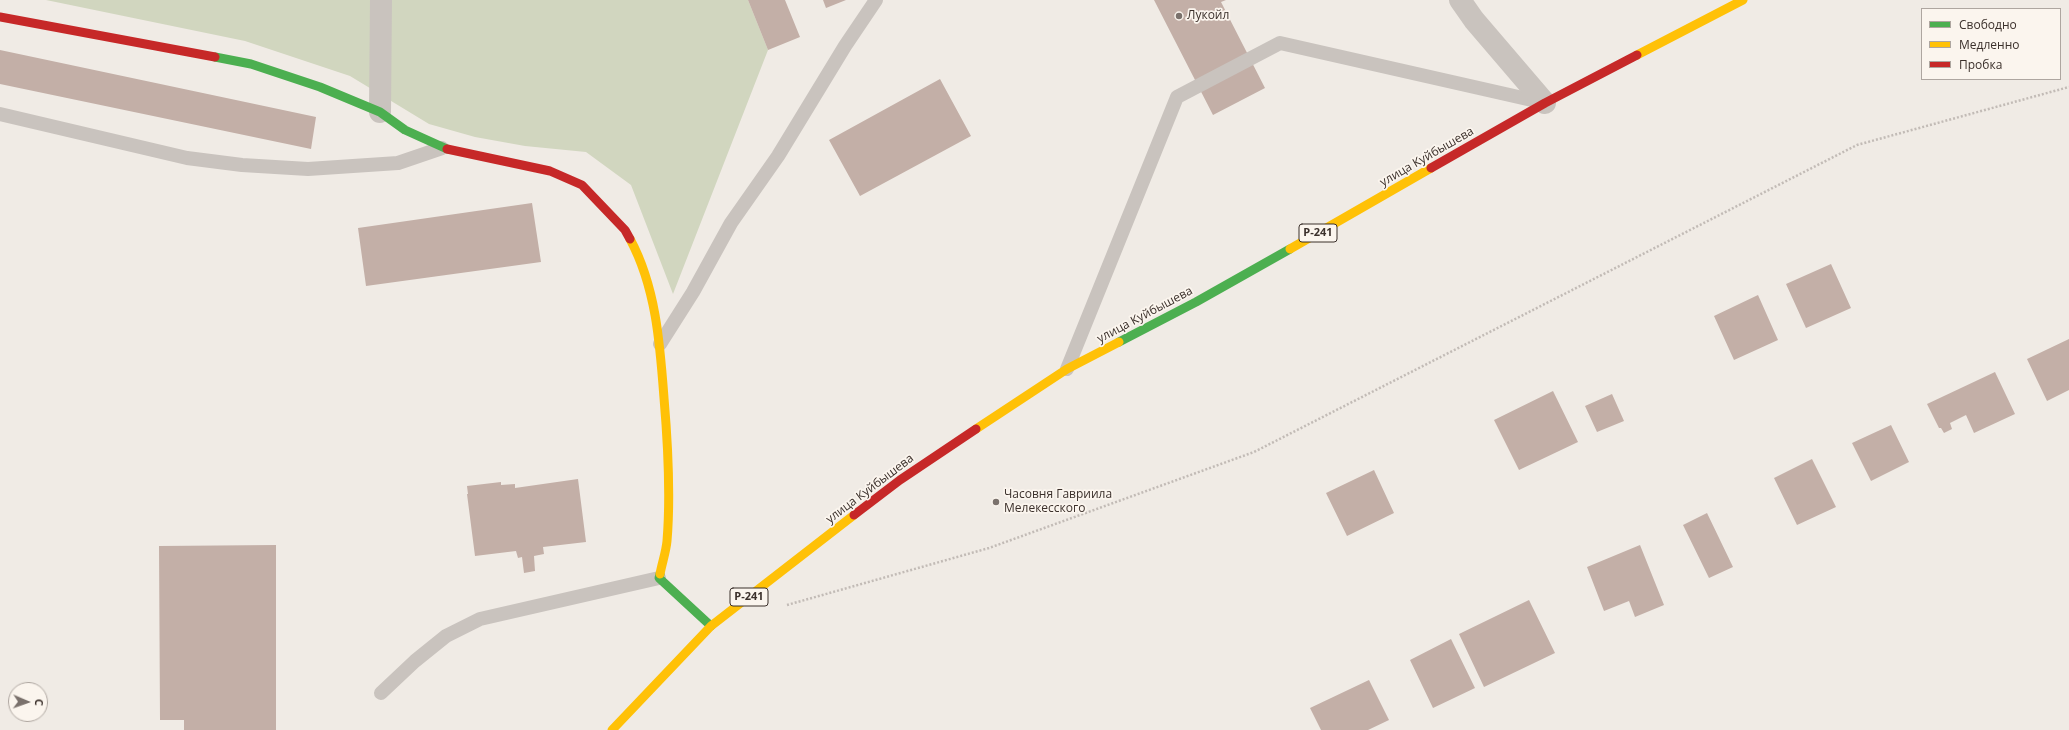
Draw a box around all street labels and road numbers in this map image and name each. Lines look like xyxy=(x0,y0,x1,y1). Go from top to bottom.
street label: улица Куйбышева xyxy=(1377,124,1477,190)
road number: Р-241 xyxy=(1299,224,1337,242)
street label: улица Куйбышева xyxy=(1095,284,1195,346)
street label: улица Куйбышева xyxy=(823,451,917,527)
road number: Р-241 xyxy=(730,588,768,606)

